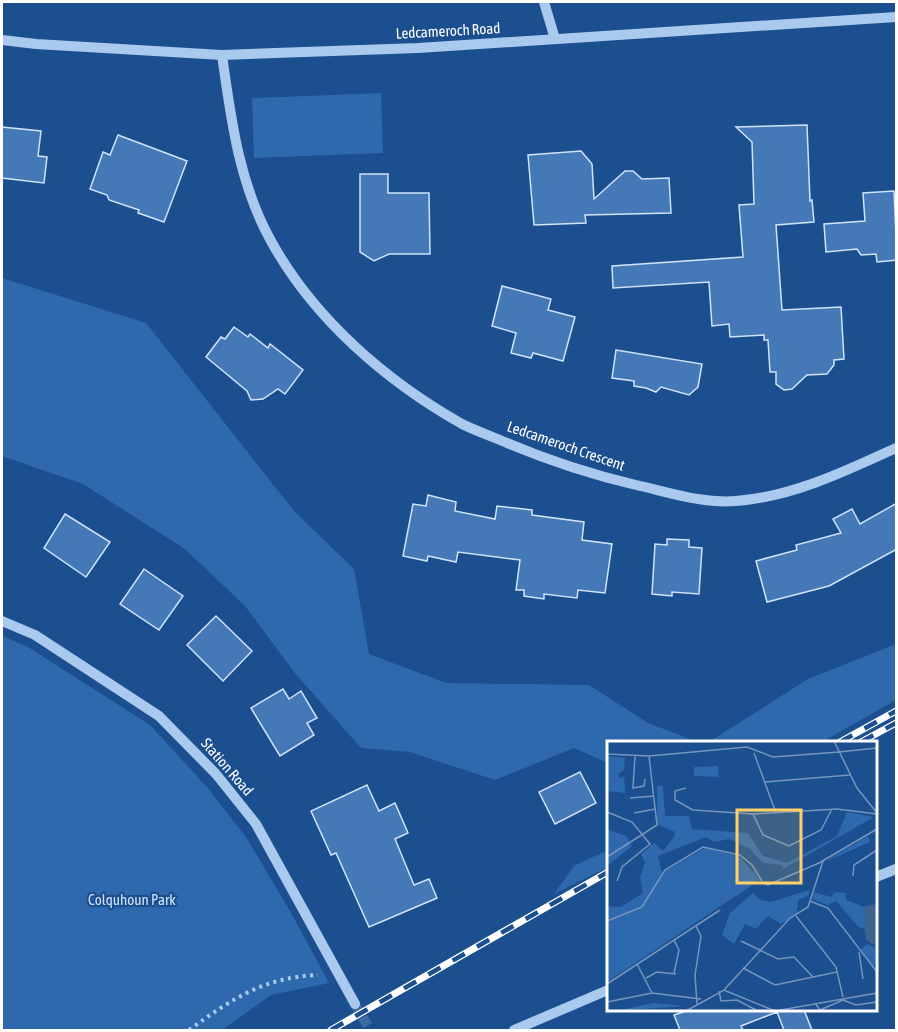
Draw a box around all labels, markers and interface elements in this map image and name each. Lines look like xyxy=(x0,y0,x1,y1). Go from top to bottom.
street label: Ledcameroch Road xyxy=(395,19,501,42)
street label: Ledcameroch Crescent xyxy=(505,417,627,474)
street label: Station Road xyxy=(198,735,257,799)
inset map xyxy=(607,741,877,1011)
park label: Colquhoun Park xyxy=(88,891,176,908)

